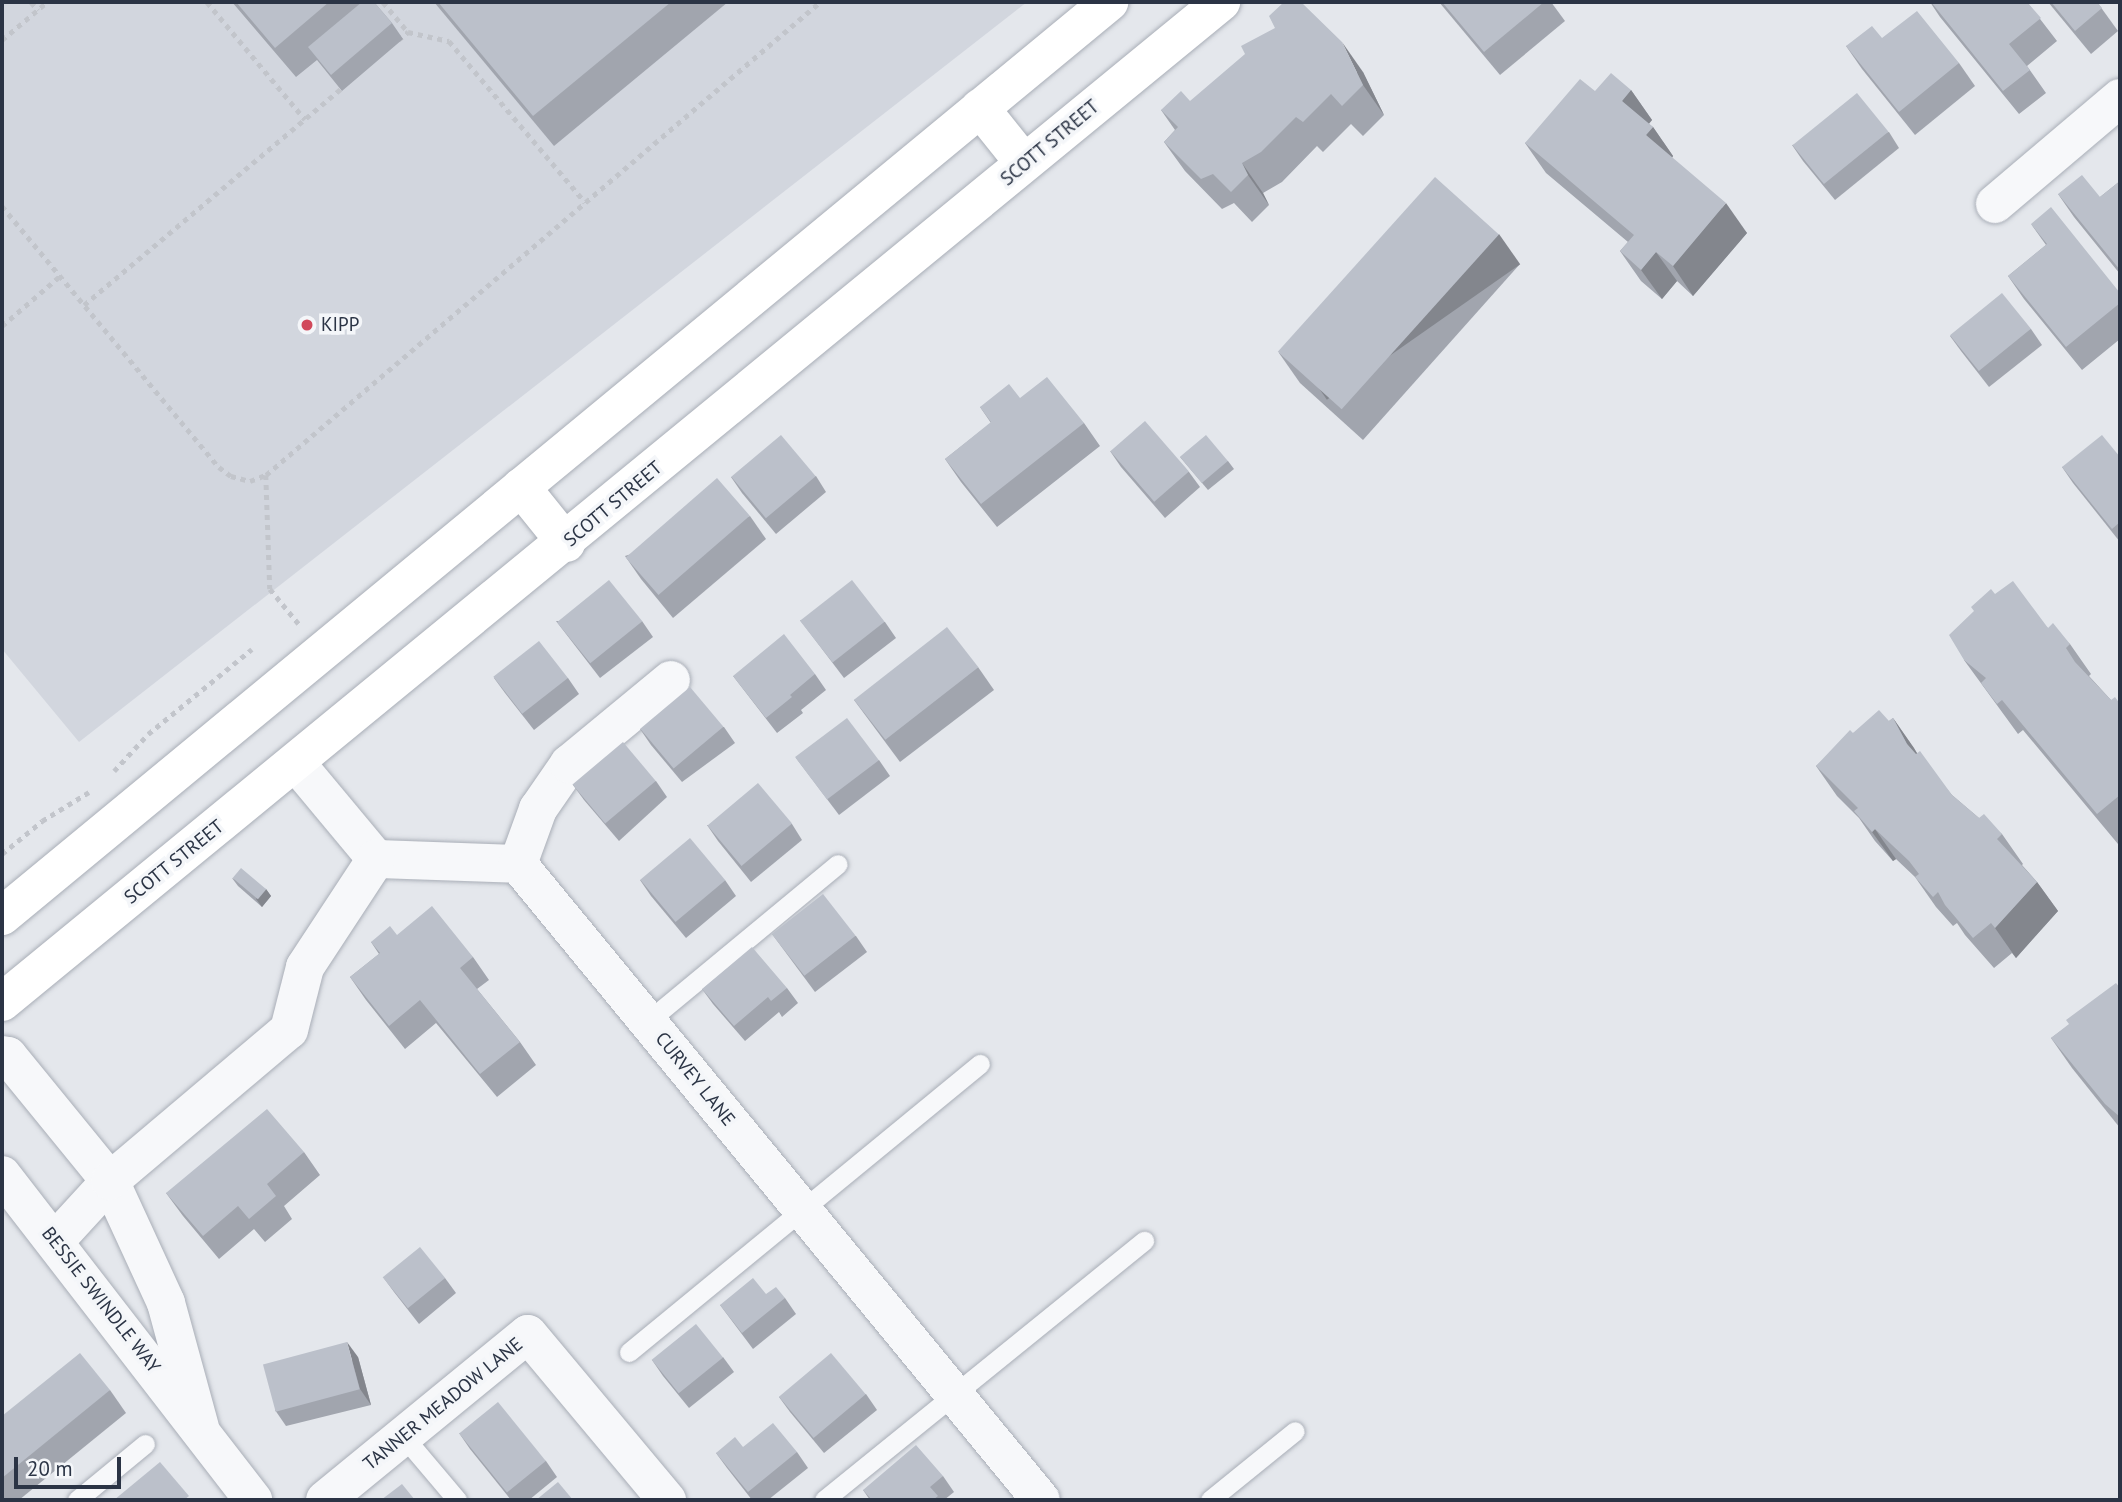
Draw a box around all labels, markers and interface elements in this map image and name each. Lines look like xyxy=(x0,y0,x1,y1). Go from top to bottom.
street label: SCOTT STREET xyxy=(996,95,1104,191)
place label: KIPP xyxy=(321,314,359,336)
marker: KIPP xyxy=(299,317,315,333)
street label: SCOTT STREET xyxy=(559,456,667,552)
street label: SCOTT STREET xyxy=(119,815,229,909)
street label: CURVEY LANE xyxy=(650,1027,740,1131)
street label: BESSIE SWINDLE WAY xyxy=(37,1222,165,1378)
street label: TANNER MEADOW LANE xyxy=(359,1333,527,1475)
scale bar xyxy=(18,1442,124,1486)
text: 20 m xyxy=(27,1455,73,1482)

